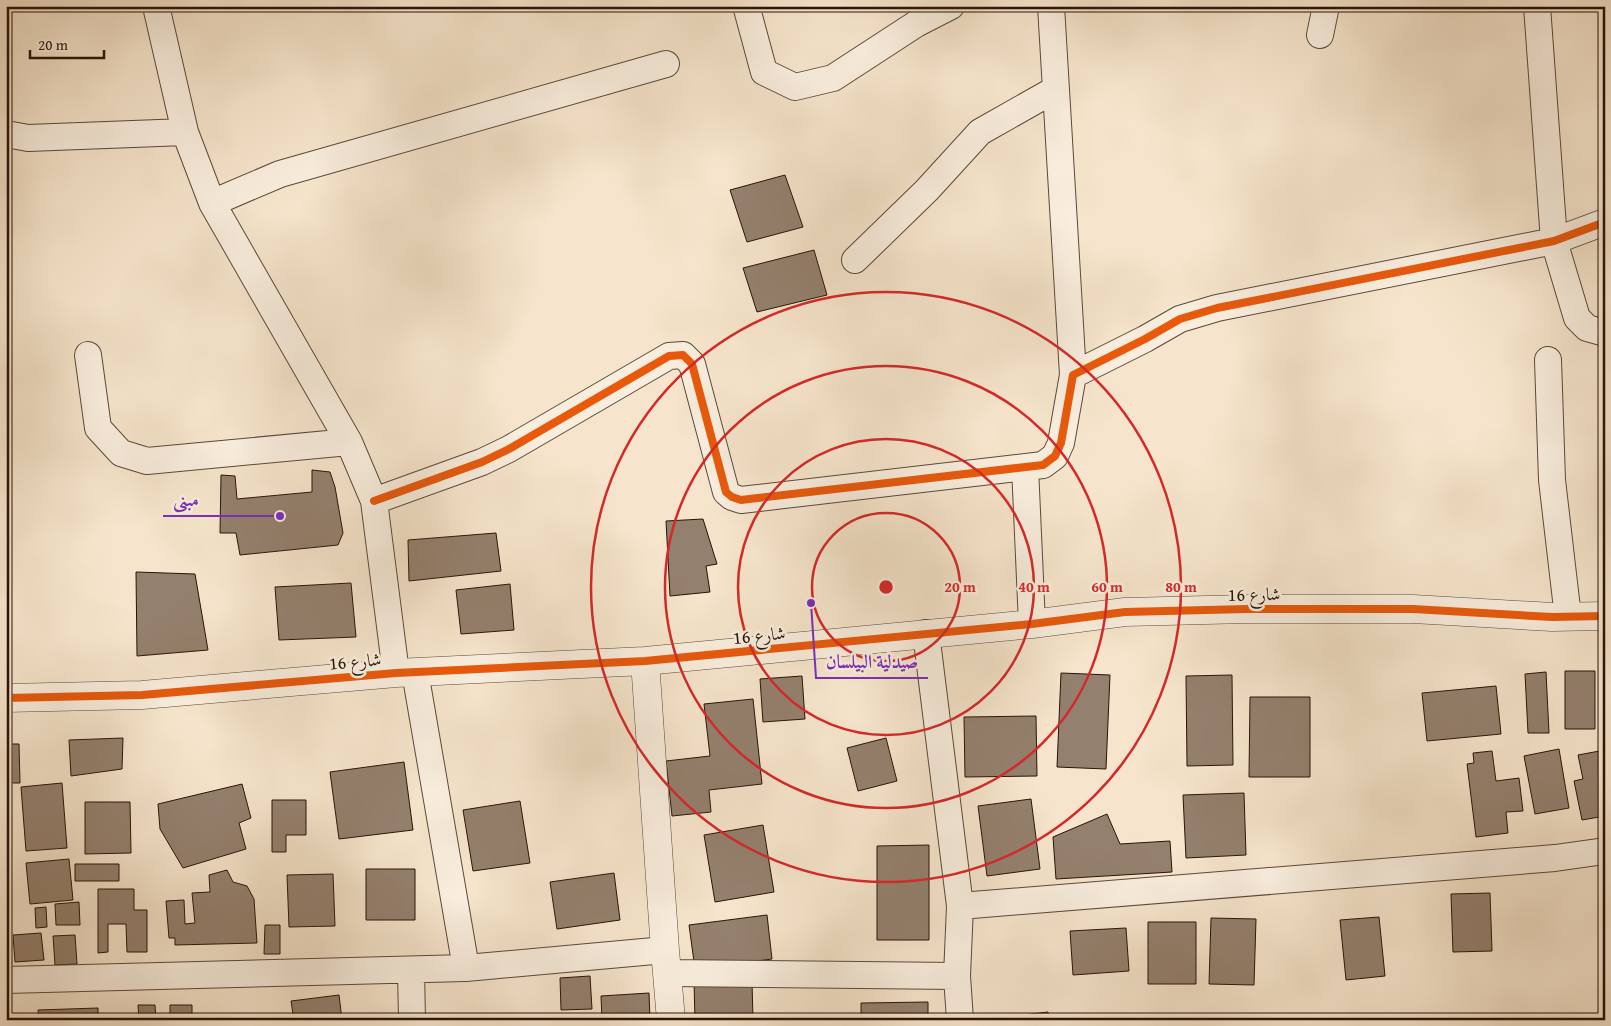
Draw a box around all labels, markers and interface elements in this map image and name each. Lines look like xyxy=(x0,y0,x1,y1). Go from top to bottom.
scale bar xyxy=(30,28,104,60)
text: 20 m xyxy=(38,34,69,55)
callout: مبنى xyxy=(163,482,209,516)
text: مبنى xyxy=(173,485,199,513)
text: 20 m xyxy=(944,576,976,597)
text: 40 m xyxy=(1018,576,1050,597)
text: 60 m xyxy=(1091,576,1123,597)
text: 80 m xyxy=(1165,576,1197,597)
centre of rings xyxy=(877,578,895,596)
street label: شارع 16 xyxy=(1227,580,1281,610)
street label: شارع 16 xyxy=(731,619,787,653)
callout: صيدلية البيلسان xyxy=(816,644,928,678)
street label: شارع 16 xyxy=(328,645,383,679)
text: صيدلية البيلسان xyxy=(826,647,918,675)

